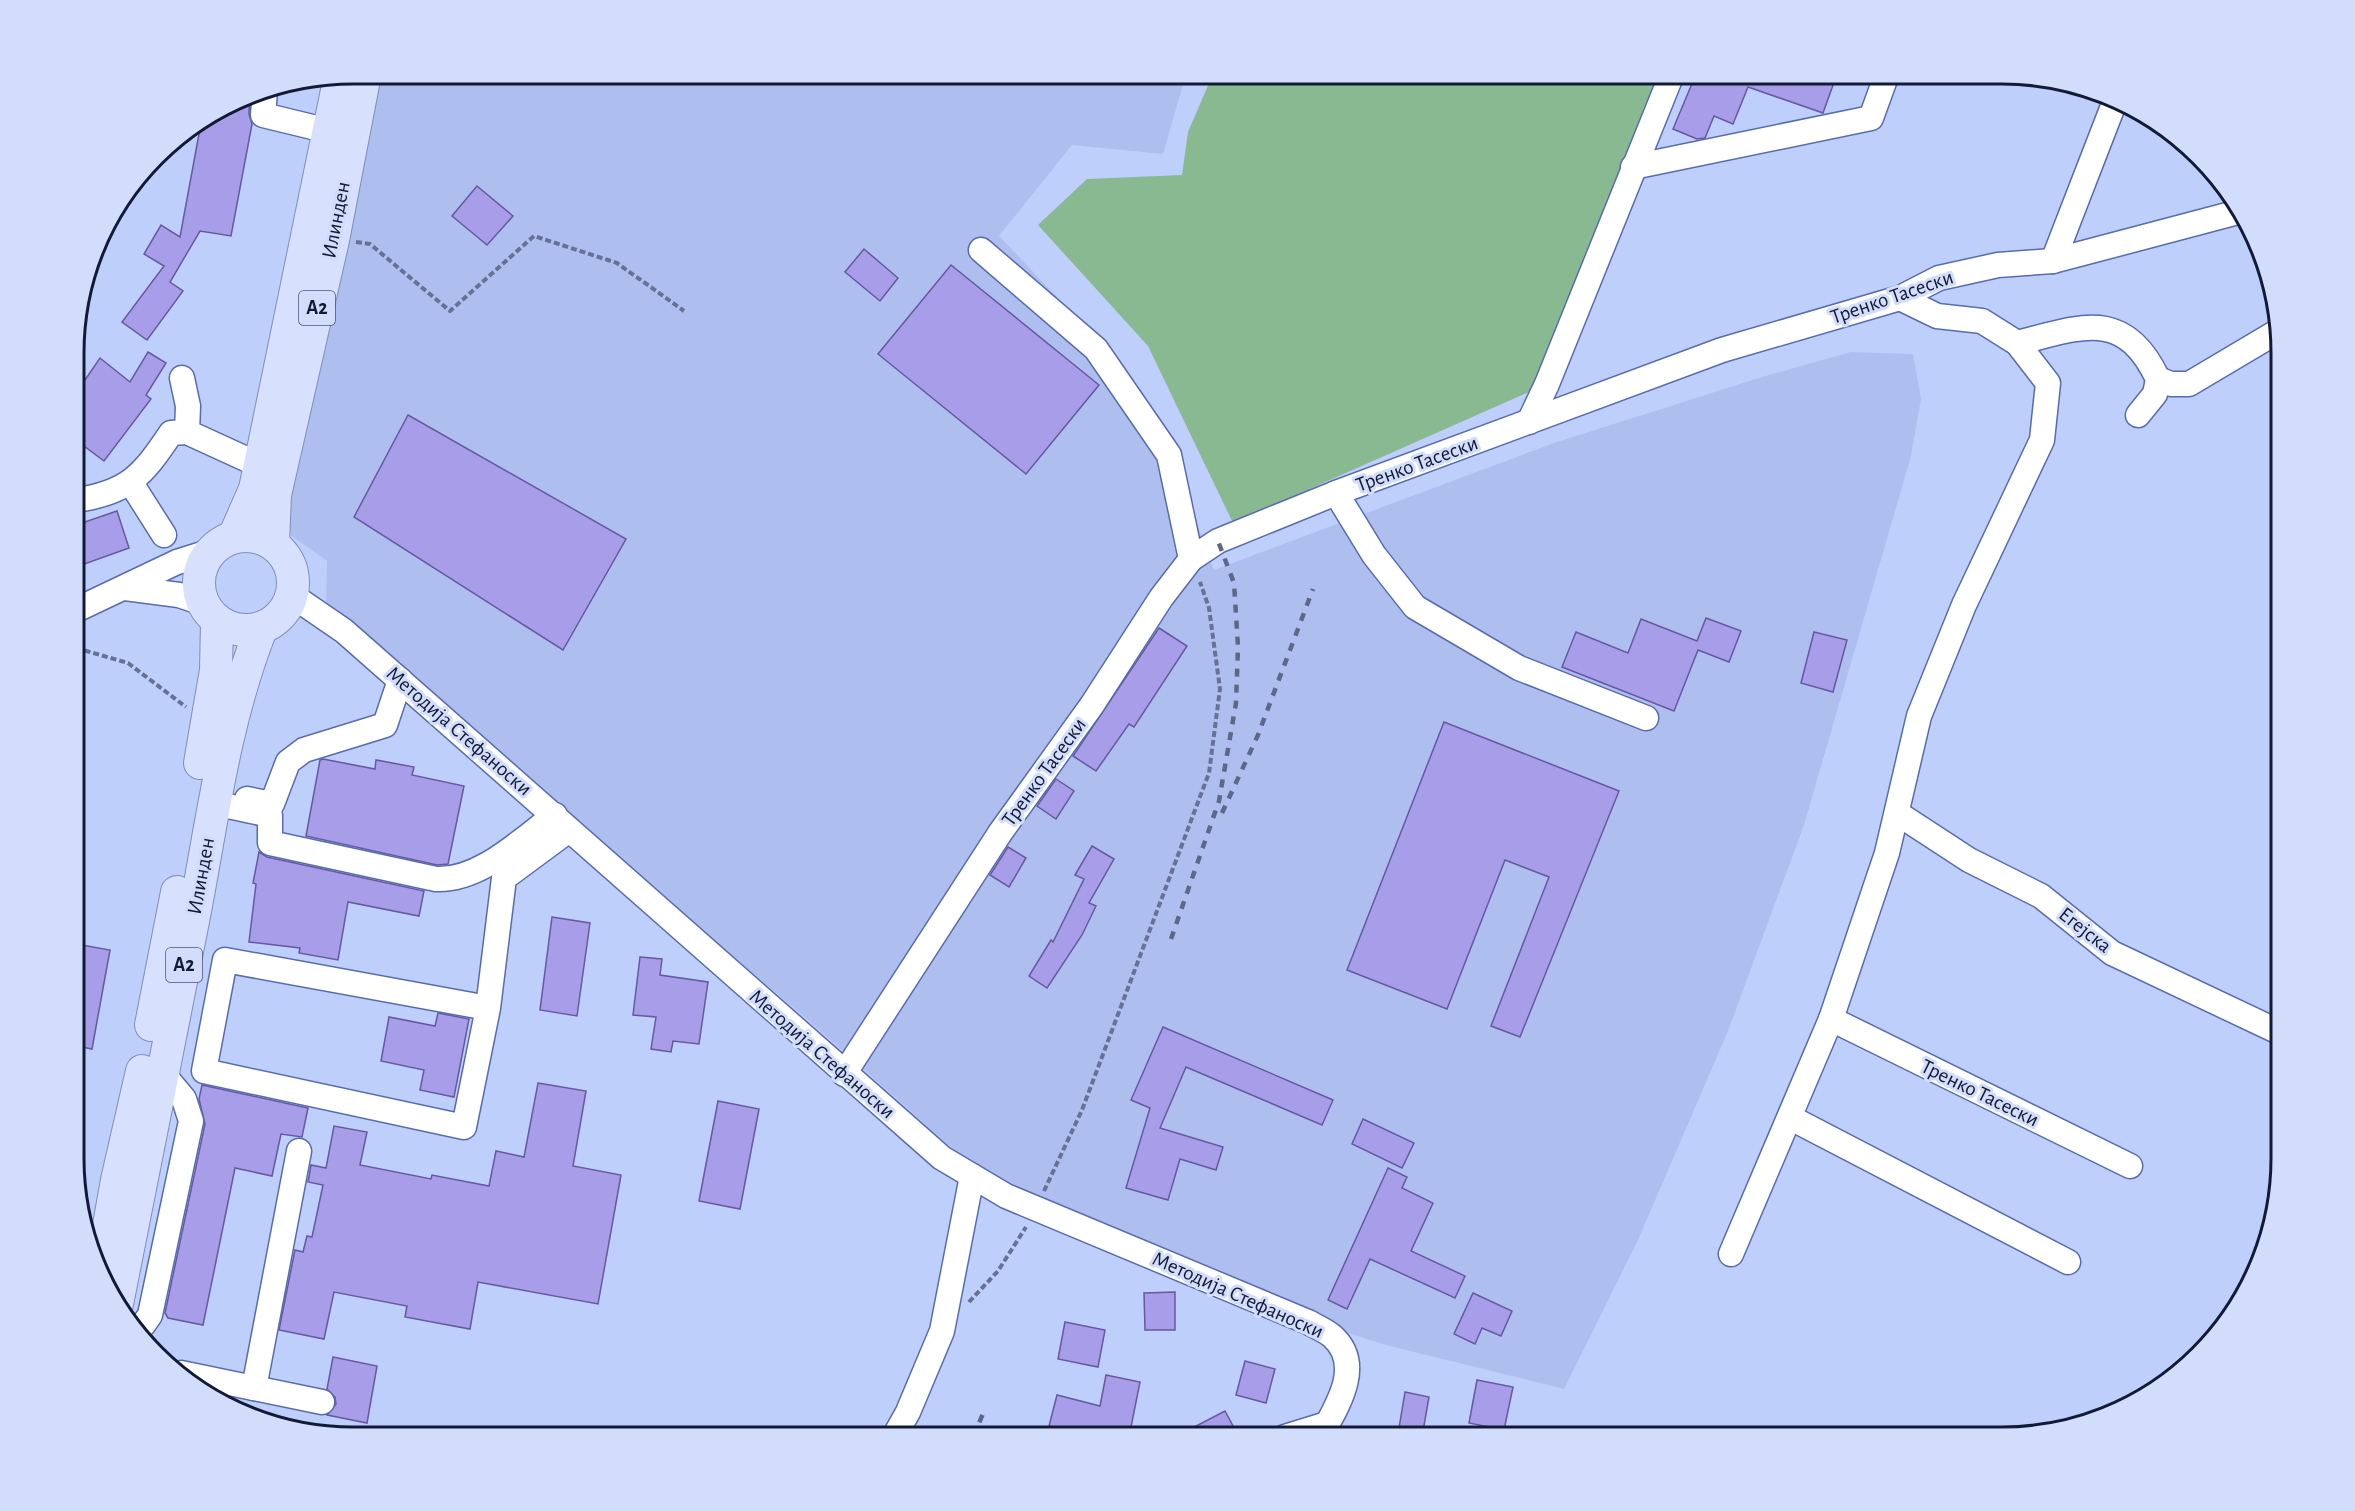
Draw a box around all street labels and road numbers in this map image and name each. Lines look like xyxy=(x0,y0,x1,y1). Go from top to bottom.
street label: Илинден xyxy=(318,180,354,260)
street label: Тренко Тасески xyxy=(1828,266,1956,328)
road number: A2 xyxy=(299,291,335,325)
street label: Тренко Тасески xyxy=(1353,432,1481,496)
street label: Методија Стефаноски xyxy=(382,662,536,800)
street label: Тренко Тасески xyxy=(998,714,1090,830)
street label: Илинден xyxy=(184,836,218,916)
street label: Егејска xyxy=(2055,903,2115,957)
road number: A2 xyxy=(166,948,202,982)
street label: Методија Стефаноски xyxy=(745,985,899,1123)
street label: Тренко Тасески xyxy=(1918,1055,2042,1131)
street label: Методија Стефаноски xyxy=(1149,1248,1327,1342)

